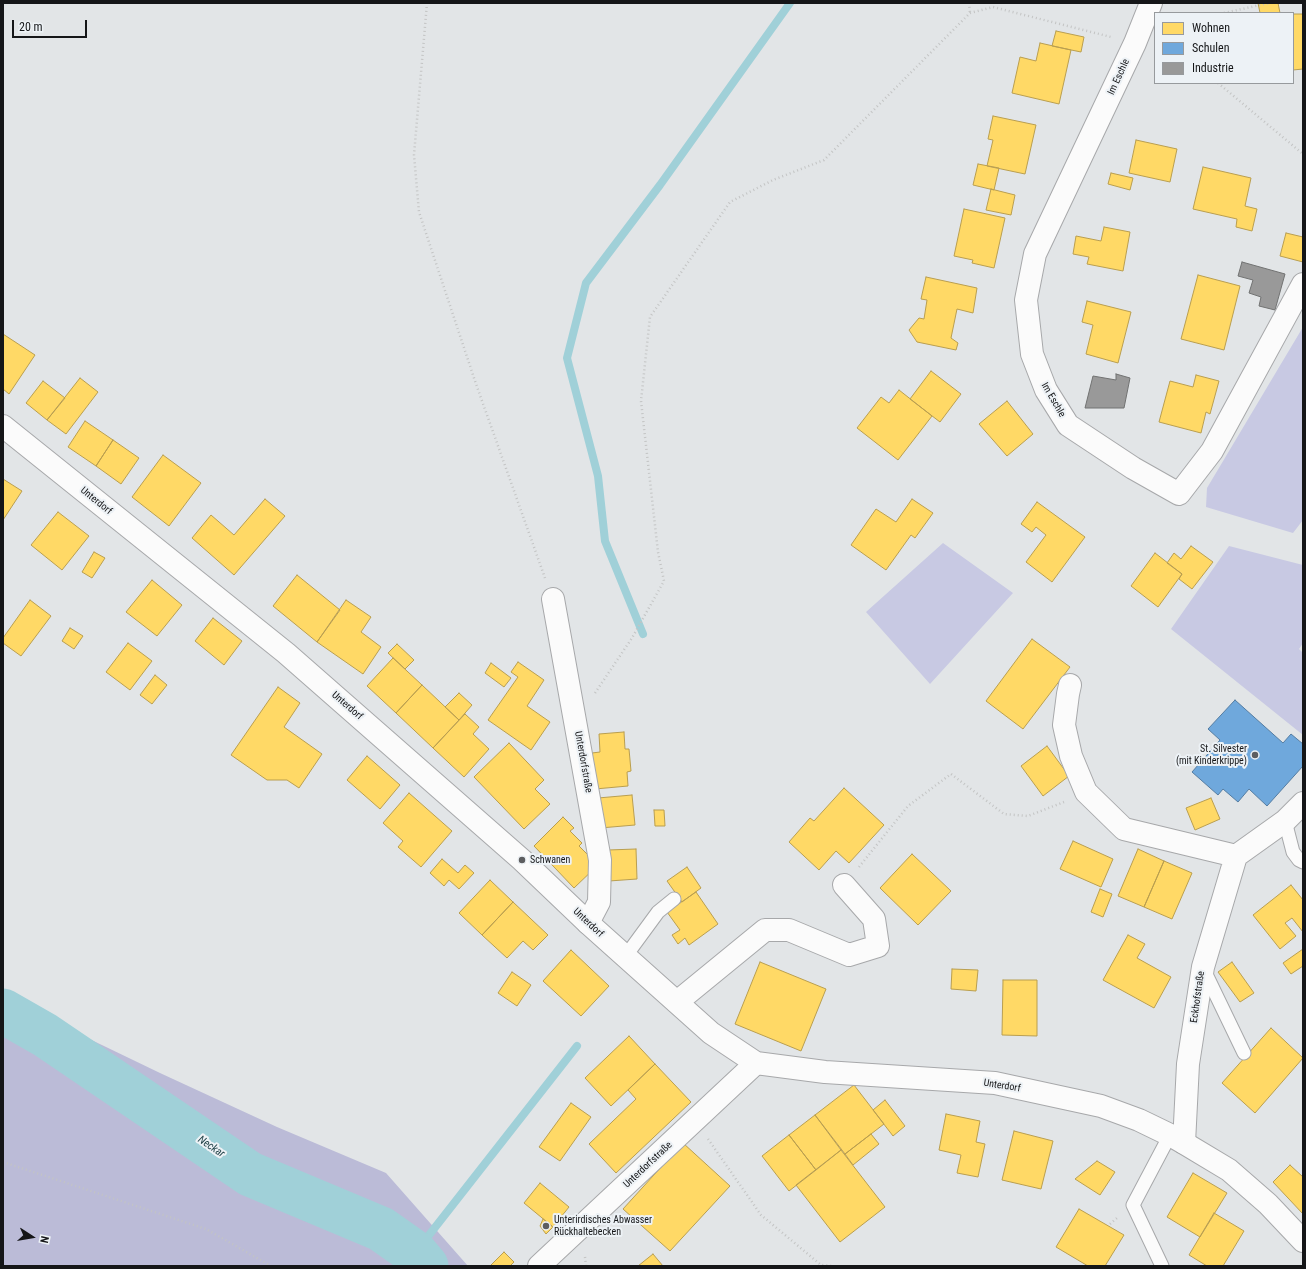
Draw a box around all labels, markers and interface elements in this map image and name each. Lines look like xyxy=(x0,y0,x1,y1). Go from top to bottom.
scale bar xyxy=(14,12,89,38)
legend xyxy=(1154,12,1294,84)
text: 20 m xyxy=(19,20,43,34)
text: Wohnen xyxy=(1192,21,1230,35)
text: Schulen xyxy=(1192,41,1230,55)
street label: Im Eschle xyxy=(1105,57,1133,97)
text: Industrie xyxy=(1192,61,1234,75)
street label: Im Eschle xyxy=(1038,380,1068,420)
street label: Unterdorf xyxy=(78,485,114,517)
street label: Unterdorf xyxy=(329,689,365,723)
street label: Unterdorfstraße xyxy=(572,730,594,794)
place label: St. Silvester (mit Kinderkrippe) xyxy=(1176,743,1247,766)
marker: St. Silvester (mit Kinderkrippe) xyxy=(1250,750,1260,760)
place label: Schwanen xyxy=(530,854,570,866)
marker: Schwanen xyxy=(517,855,527,865)
street label: Unterdorf xyxy=(570,906,606,940)
street label: Eckhofstraße xyxy=(1188,970,1208,1024)
street label: Unterdorf xyxy=(983,1077,1021,1095)
water label: Neckar xyxy=(195,1133,227,1161)
street label: Unterdorfstraße xyxy=(621,1139,675,1191)
place label: Unterirdisches Abwasser Rückhaltebecken xyxy=(554,1214,652,1238)
north arrow xyxy=(12,1217,52,1257)
marker: Unterirdisches Abwasser Rückhaltebecken xyxy=(541,1221,551,1231)
text: N xyxy=(37,1235,51,1244)

